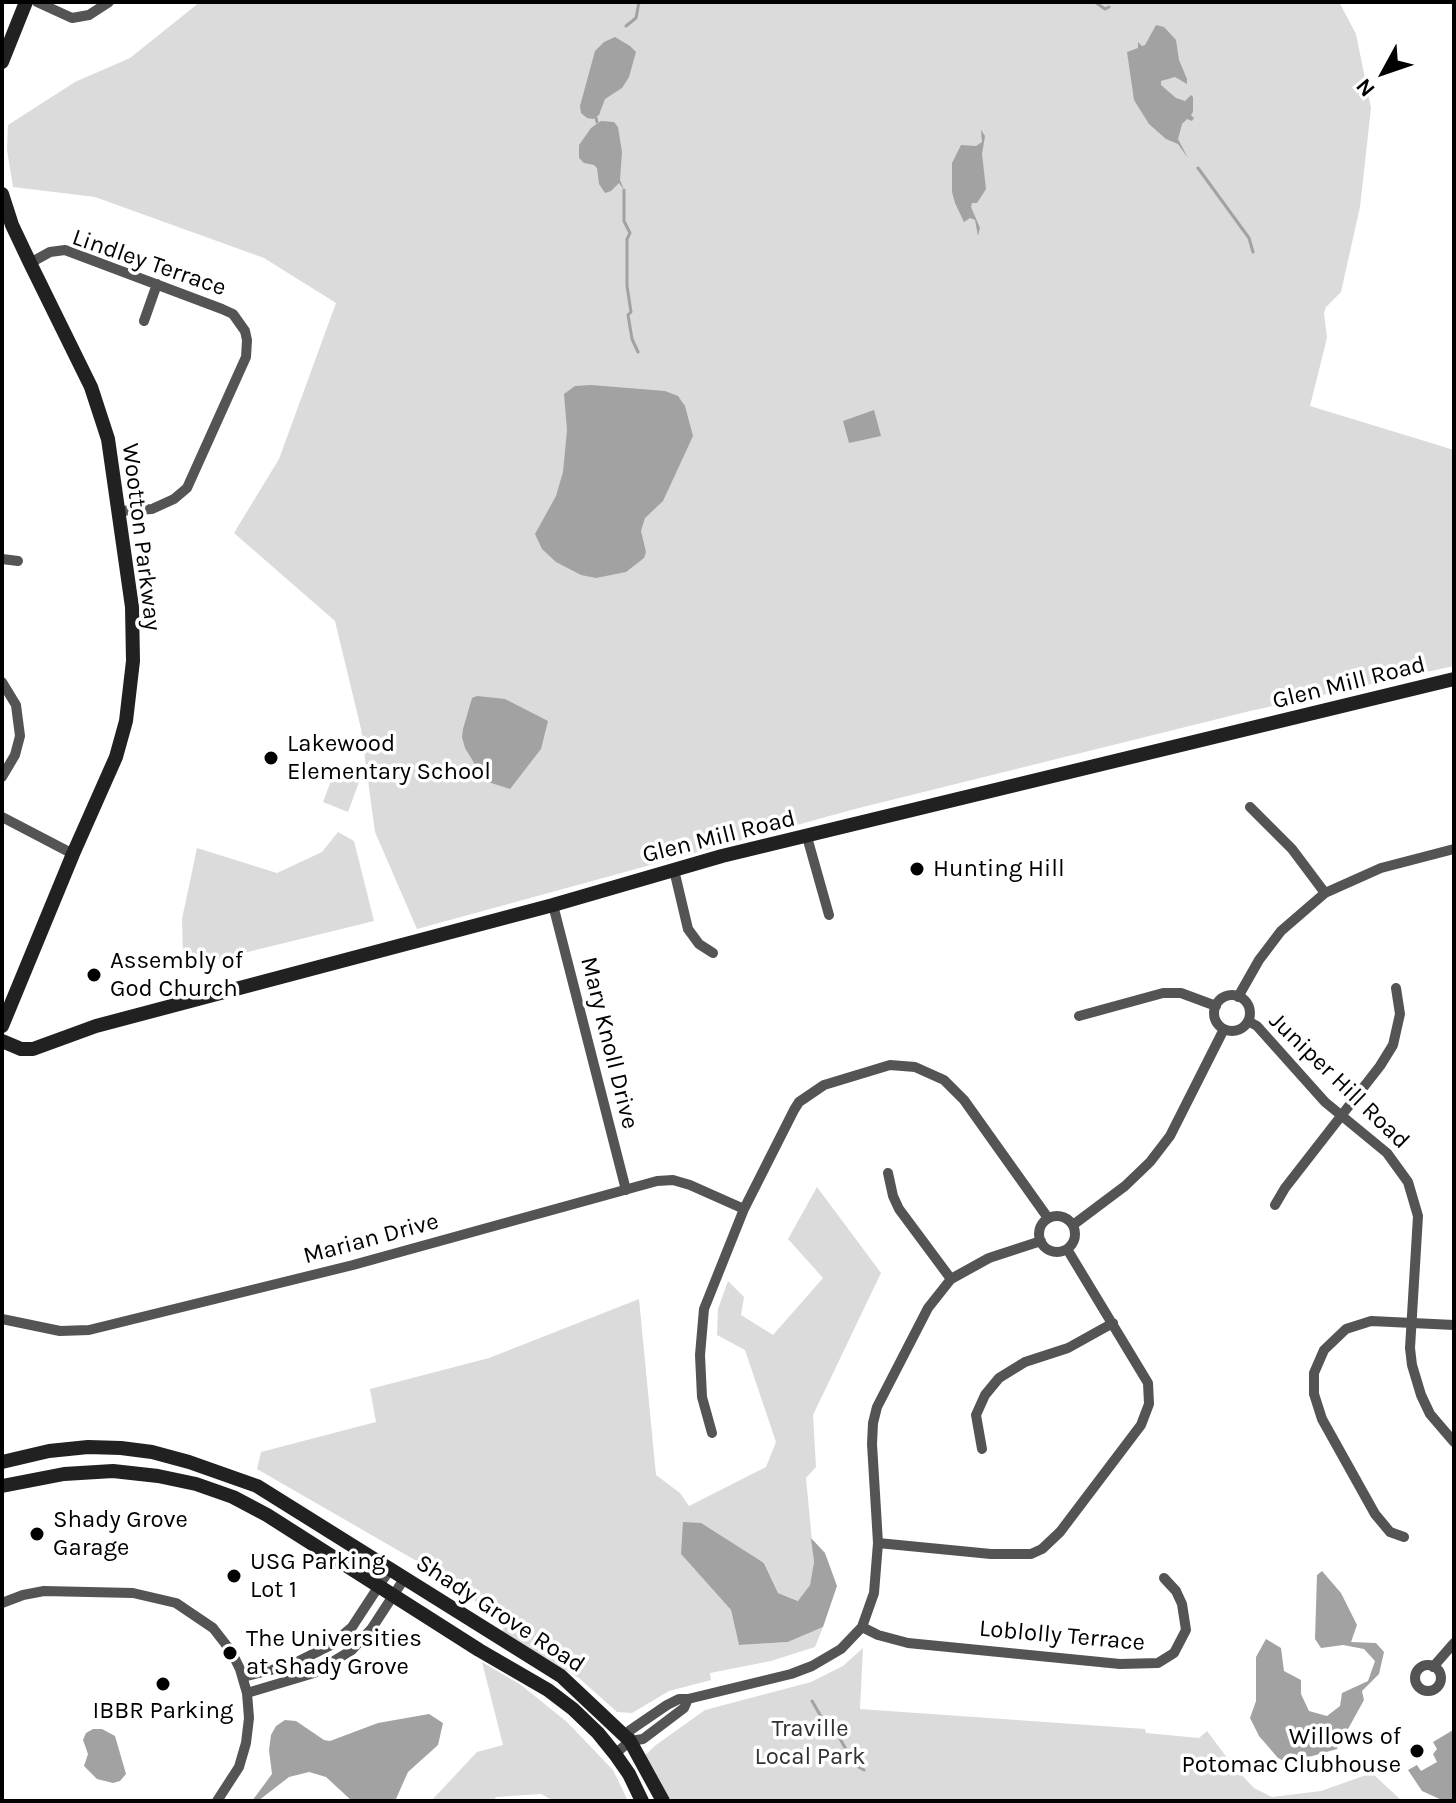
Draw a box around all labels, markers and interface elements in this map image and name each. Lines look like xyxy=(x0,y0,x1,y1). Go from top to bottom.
north arrow xyxy=(1344,32,1424,112)
text: N xyxy=(1351,73,1381,102)
street label: Lindley Terrace xyxy=(68,223,230,303)
street label: Wootton Parkway xyxy=(115,442,167,632)
street label: Glen Mill Road xyxy=(1270,650,1428,716)
place label: Lakewood Elementary School xyxy=(287,730,491,786)
marker: Lakewood Elementary School xyxy=(262,749,280,767)
street label: Glen Mill Road xyxy=(640,804,798,870)
place label: Hunting Hill xyxy=(933,855,1065,883)
marker: Hunting Hill xyxy=(908,860,926,878)
place label: Assembly of God Church xyxy=(110,947,243,1003)
street label: Mary Knoll Drive xyxy=(574,954,644,1132)
marker: Assembly of God Church xyxy=(85,966,103,984)
street label: Juniper Hill Road xyxy=(1263,1007,1415,1155)
street label: Marian Drive xyxy=(300,1207,442,1271)
place label: Shady Grove Garage xyxy=(53,1506,188,1562)
marker: Shady Grove Garage xyxy=(28,1525,46,1543)
place label: USG Parking Lot 1 xyxy=(250,1548,385,1604)
street label: Shady Grove Road xyxy=(410,1549,590,1679)
marker: USG Parking Lot 1 xyxy=(225,1567,243,1585)
street label: Loblolly Terrace xyxy=(978,1614,1146,1658)
place label: The Universities at Shady Grove xyxy=(246,1625,422,1681)
marker: The Universities at Shady Grove xyxy=(221,1644,239,1662)
marker: IBBR Parking xyxy=(154,1675,172,1693)
place label: IBBR Parking xyxy=(93,1697,233,1725)
park label: Traville Local Park xyxy=(754,1715,866,1771)
place label: Willows of Potomac Clubhouse xyxy=(1181,1723,1401,1779)
marker: Willows of Potomac Clubhouse xyxy=(1408,1742,1426,1760)

